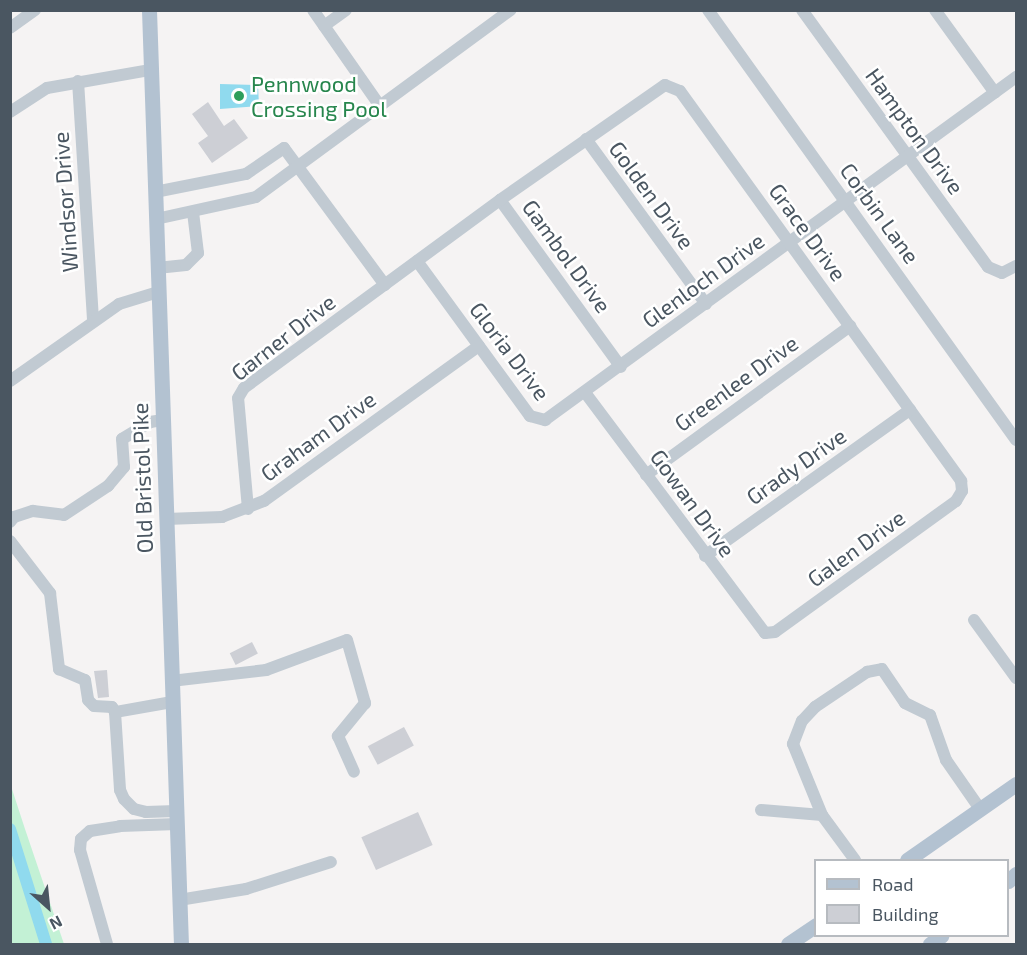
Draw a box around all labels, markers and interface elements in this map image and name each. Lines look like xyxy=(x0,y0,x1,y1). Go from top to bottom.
street label: Hampton Drive xyxy=(860,63,970,199)
place label: Pennwood Crossing Pool xyxy=(251,70,387,122)
marker: Pennwood Crossing Pool xyxy=(232,89,246,103)
street label: Windsor Drive xyxy=(47,131,83,273)
street label: Golden Drive xyxy=(604,136,700,254)
street label: Corbin Lane xyxy=(835,158,925,268)
street label: Grace Drive xyxy=(764,178,852,286)
street label: Gambol Drive xyxy=(517,194,617,318)
street label: Glenloch Drive xyxy=(637,227,769,333)
street label: Garner Drive xyxy=(226,288,340,386)
street label: Gloria Drive xyxy=(464,297,556,405)
street label: Greenlee Drive xyxy=(669,329,803,437)
street label: Graham Drive xyxy=(255,385,381,487)
street label: Old Bristol Pike xyxy=(126,402,158,554)
street label: Grady Drive xyxy=(741,422,851,510)
street label: Gowan Drive xyxy=(645,444,741,562)
street label: Galen Drive xyxy=(802,504,910,592)
legend xyxy=(814,859,1009,937)
text: Road xyxy=(872,873,913,895)
north arrow xyxy=(18,877,78,937)
text: Building xyxy=(872,903,939,925)
text: N xyxy=(47,912,66,935)

